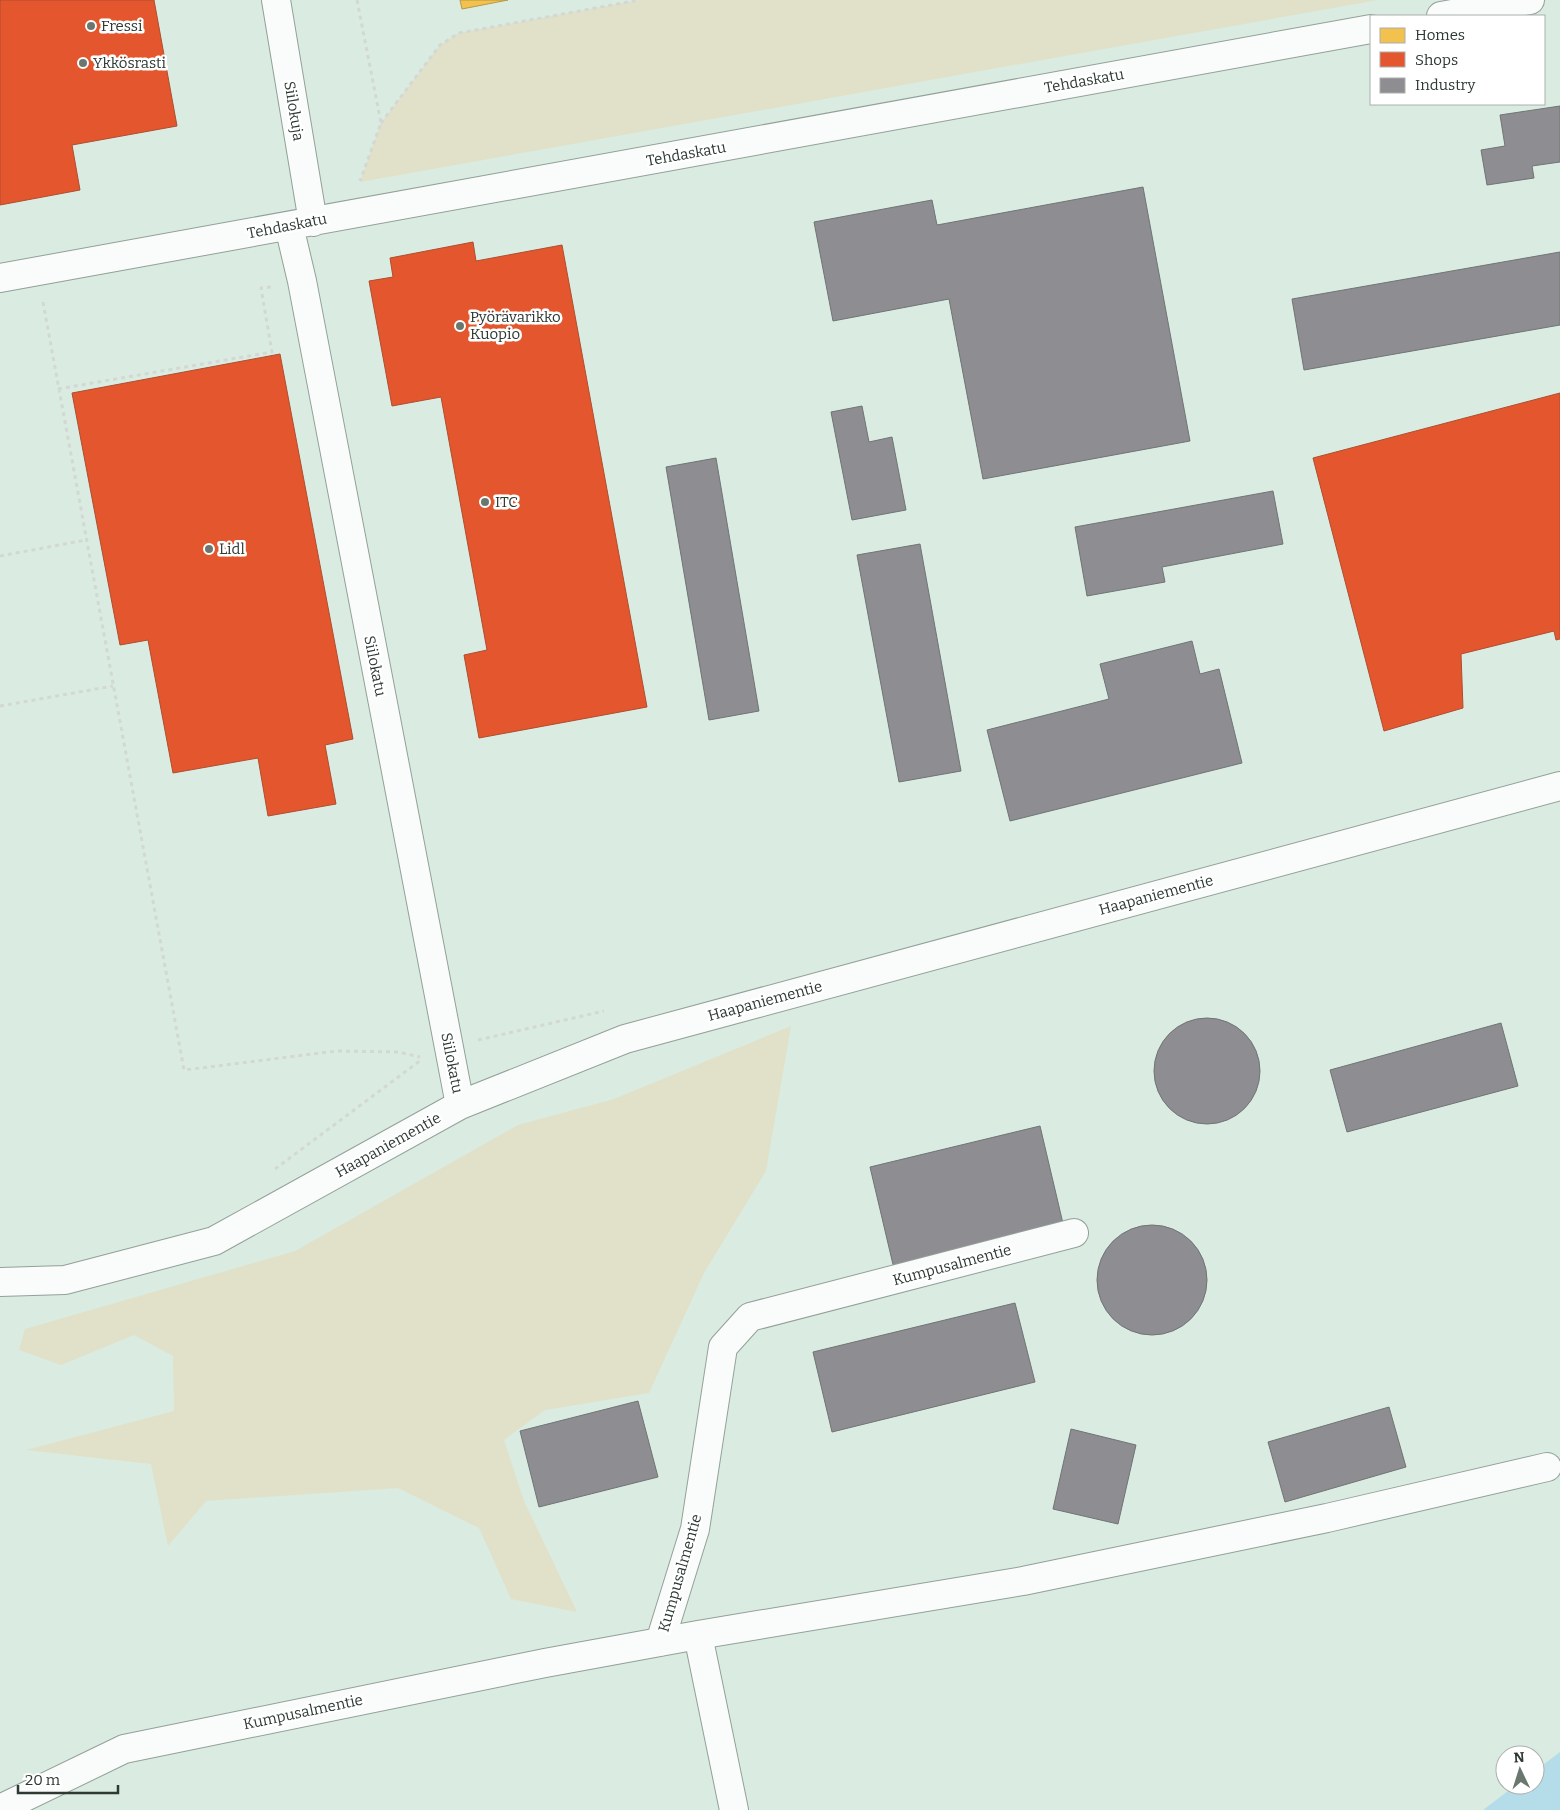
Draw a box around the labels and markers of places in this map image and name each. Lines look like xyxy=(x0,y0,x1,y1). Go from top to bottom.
place label: Fressi xyxy=(101,17,143,35)
marker: Fressi xyxy=(85,20,97,32)
place label: Ykkösrasti xyxy=(93,54,167,72)
marker: Ykkösrasti xyxy=(77,57,89,69)
place label: Pyörävarikko Kuopio xyxy=(470,308,561,343)
marker: Pyörävarikko Kuopio xyxy=(454,320,466,332)
place label: ITC xyxy=(495,493,518,511)
marker: ITC xyxy=(479,496,491,508)
place label: Lidl xyxy=(219,540,245,558)
marker: Lidl xyxy=(203,543,215,555)

